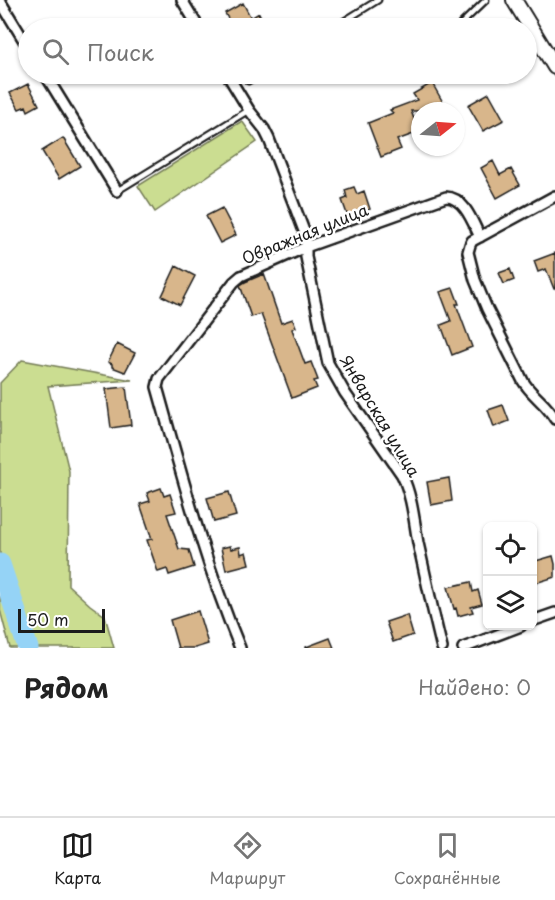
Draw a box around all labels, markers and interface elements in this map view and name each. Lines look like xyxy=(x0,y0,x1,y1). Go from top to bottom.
search box xyxy=(18,18,537,84)
icon: search xyxy=(39,35,72,68)
text: Поиск xyxy=(87,35,154,68)
north arrow xyxy=(411,102,465,156)
street label: Овражная улица xyxy=(238,197,371,269)
street label: Январская улица xyxy=(335,350,427,481)
map controls xyxy=(483,522,537,630)
button: locate xyxy=(483,522,537,576)
button: layers xyxy=(483,576,537,630)
scale bar xyxy=(18,606,105,634)
text: 50 m xyxy=(27,607,68,631)
text: Рядом xyxy=(24,668,109,707)
text: Найдено: 0 xyxy=(418,672,531,702)
tab: Карта xyxy=(54,829,101,889)
tab: Маршрут xyxy=(210,829,285,889)
tab: Сохранённые xyxy=(394,829,501,889)

